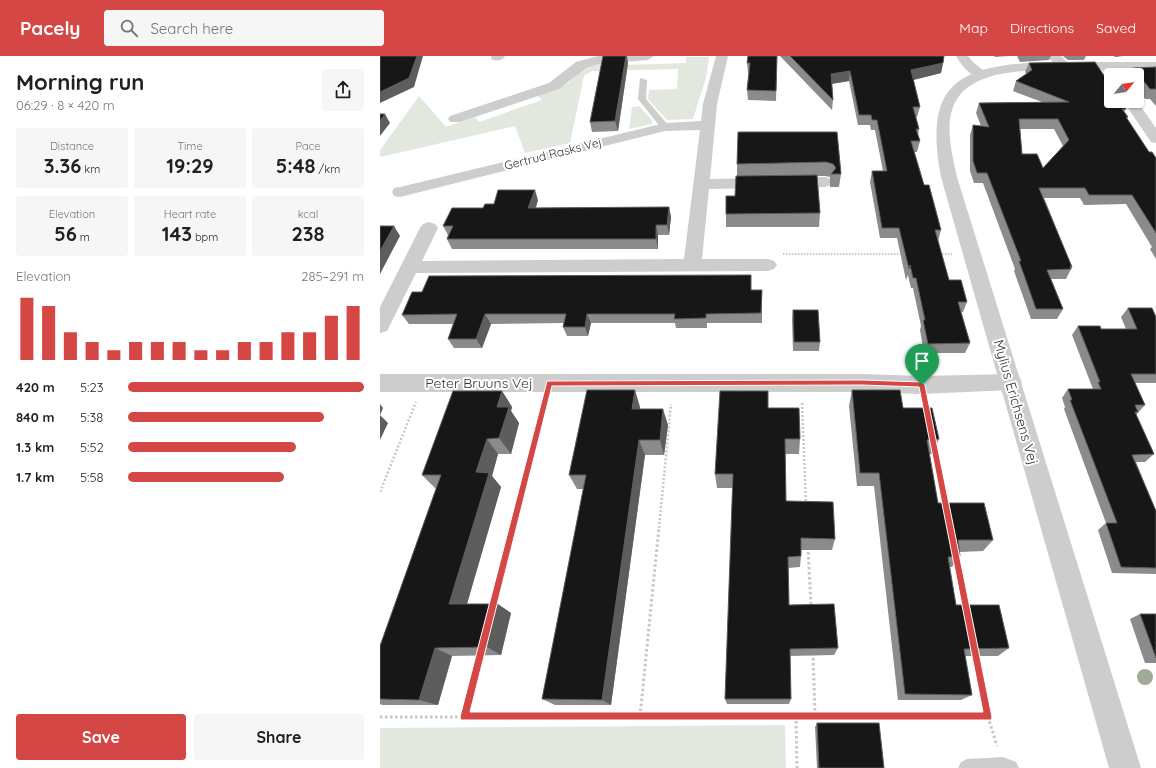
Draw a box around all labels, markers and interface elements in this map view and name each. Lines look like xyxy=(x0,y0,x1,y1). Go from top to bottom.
search box xyxy=(104,10,384,46)
text: Pacely xyxy=(20,16,80,40)
icon: search xyxy=(118,17,140,39)
text: Search here xyxy=(150,19,233,38)
text: Map xyxy=(959,19,988,37)
text: Directions xyxy=(1010,19,1074,37)
text: Saved xyxy=(1096,19,1136,37)
text: Morning run xyxy=(16,68,144,96)
north arrow xyxy=(1104,68,1144,108)
map controls xyxy=(1104,68,1144,108)
button: share xyxy=(322,69,364,111)
text: 06:29 · 8 × 420 m xyxy=(16,97,115,113)
street label: Gertrud Rasks Vej xyxy=(503,134,603,173)
text: Distance xyxy=(50,139,94,153)
text: Time xyxy=(177,139,203,153)
text: Pace xyxy=(295,139,321,153)
text: 3.36 xyxy=(44,153,81,178)
text: 19:29 xyxy=(166,153,214,178)
text: 5:48 xyxy=(276,153,316,178)
text: km xyxy=(81,162,100,176)
text: /km xyxy=(316,162,340,176)
text: Elevation xyxy=(49,207,95,221)
text: Heart rate xyxy=(164,207,216,221)
text: kcal xyxy=(298,207,318,221)
text: 56 xyxy=(54,221,77,246)
text: 143 xyxy=(162,221,192,246)
text: 238 xyxy=(291,221,325,246)
text: m xyxy=(77,230,90,244)
text: bpm xyxy=(192,230,218,244)
text: Elevation xyxy=(16,268,71,284)
text: 285–291 m xyxy=(301,268,364,284)
street label: Mylius Erichsens Vej xyxy=(990,337,1042,467)
pin xyxy=(905,344,939,385)
icon: arrive xyxy=(911,350,933,372)
street label: Peter Bruuns Vej xyxy=(425,374,533,392)
text: 420 m xyxy=(16,379,55,395)
text: 5:23 xyxy=(80,379,104,395)
text: 840 m xyxy=(16,409,54,425)
text: 5:38 xyxy=(80,409,103,425)
text: 1.3 km xyxy=(16,439,54,455)
text: 5:52 xyxy=(80,439,104,455)
text: 1.7 km xyxy=(16,469,54,485)
text: 5:58 xyxy=(80,469,104,485)
button: Save xyxy=(16,714,186,760)
button: Share xyxy=(194,714,364,760)

